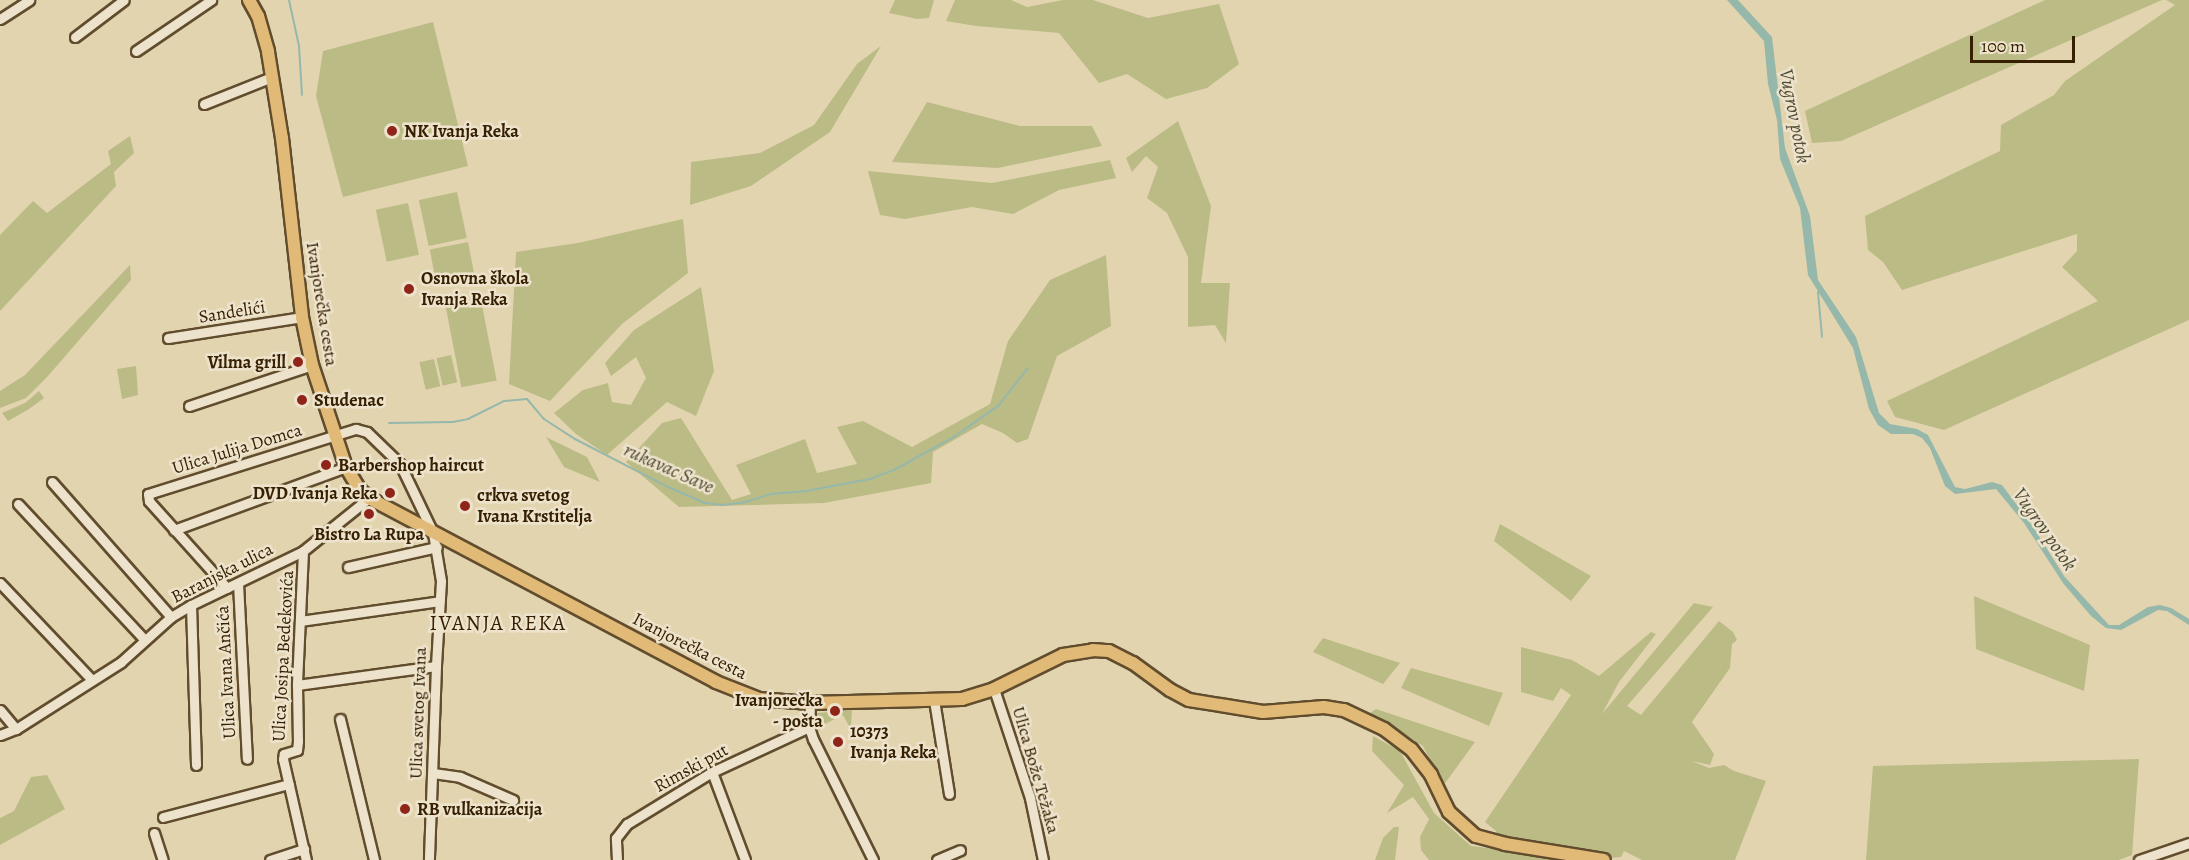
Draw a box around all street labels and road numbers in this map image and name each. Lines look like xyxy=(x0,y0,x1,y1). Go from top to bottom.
street label: Ivanjorečka cesta xyxy=(302,240,342,368)
street label: Sandelići xyxy=(197,296,267,328)
street label: Ulica Julija Domca xyxy=(169,419,305,479)
street label: Baranjska ulica xyxy=(167,538,277,608)
street label: Ulica Josipa Bedekovića xyxy=(268,570,298,742)
street label: Ulica Ivana Ančića xyxy=(212,605,240,739)
street label: Ivanjorečka cesta xyxy=(629,608,751,684)
street label: Ulica svetog Ivana xyxy=(405,647,431,779)
street label: Ulica Bože Težaka xyxy=(1008,704,1064,836)
street label: Rimski put xyxy=(650,739,732,797)

